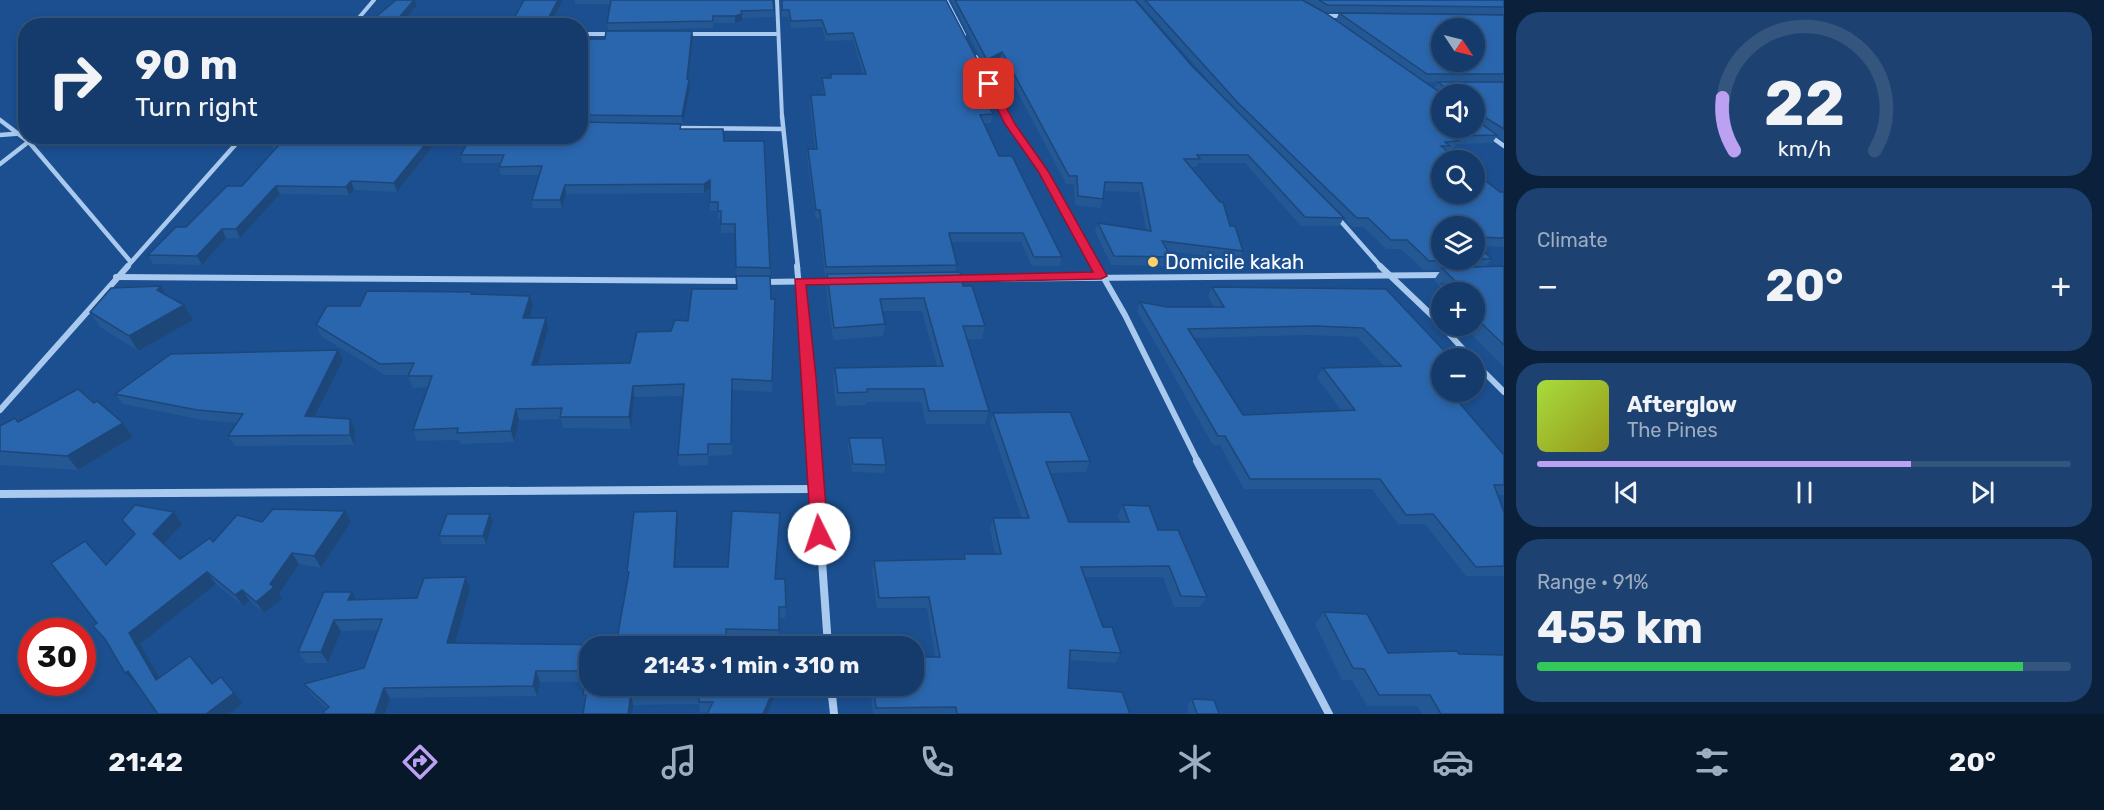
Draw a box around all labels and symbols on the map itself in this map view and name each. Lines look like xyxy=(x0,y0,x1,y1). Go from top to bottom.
north arrow xyxy=(1431,18,1485,72)
pin xyxy=(963,58,1014,109)
place label: Domicile kakah xyxy=(1165,250,1304,274)
marker: Domicile kakah xyxy=(1146,255,1160,269)
position arrow xyxy=(787,502,851,566)
speed limit sign: 30 xyxy=(18,618,96,696)

